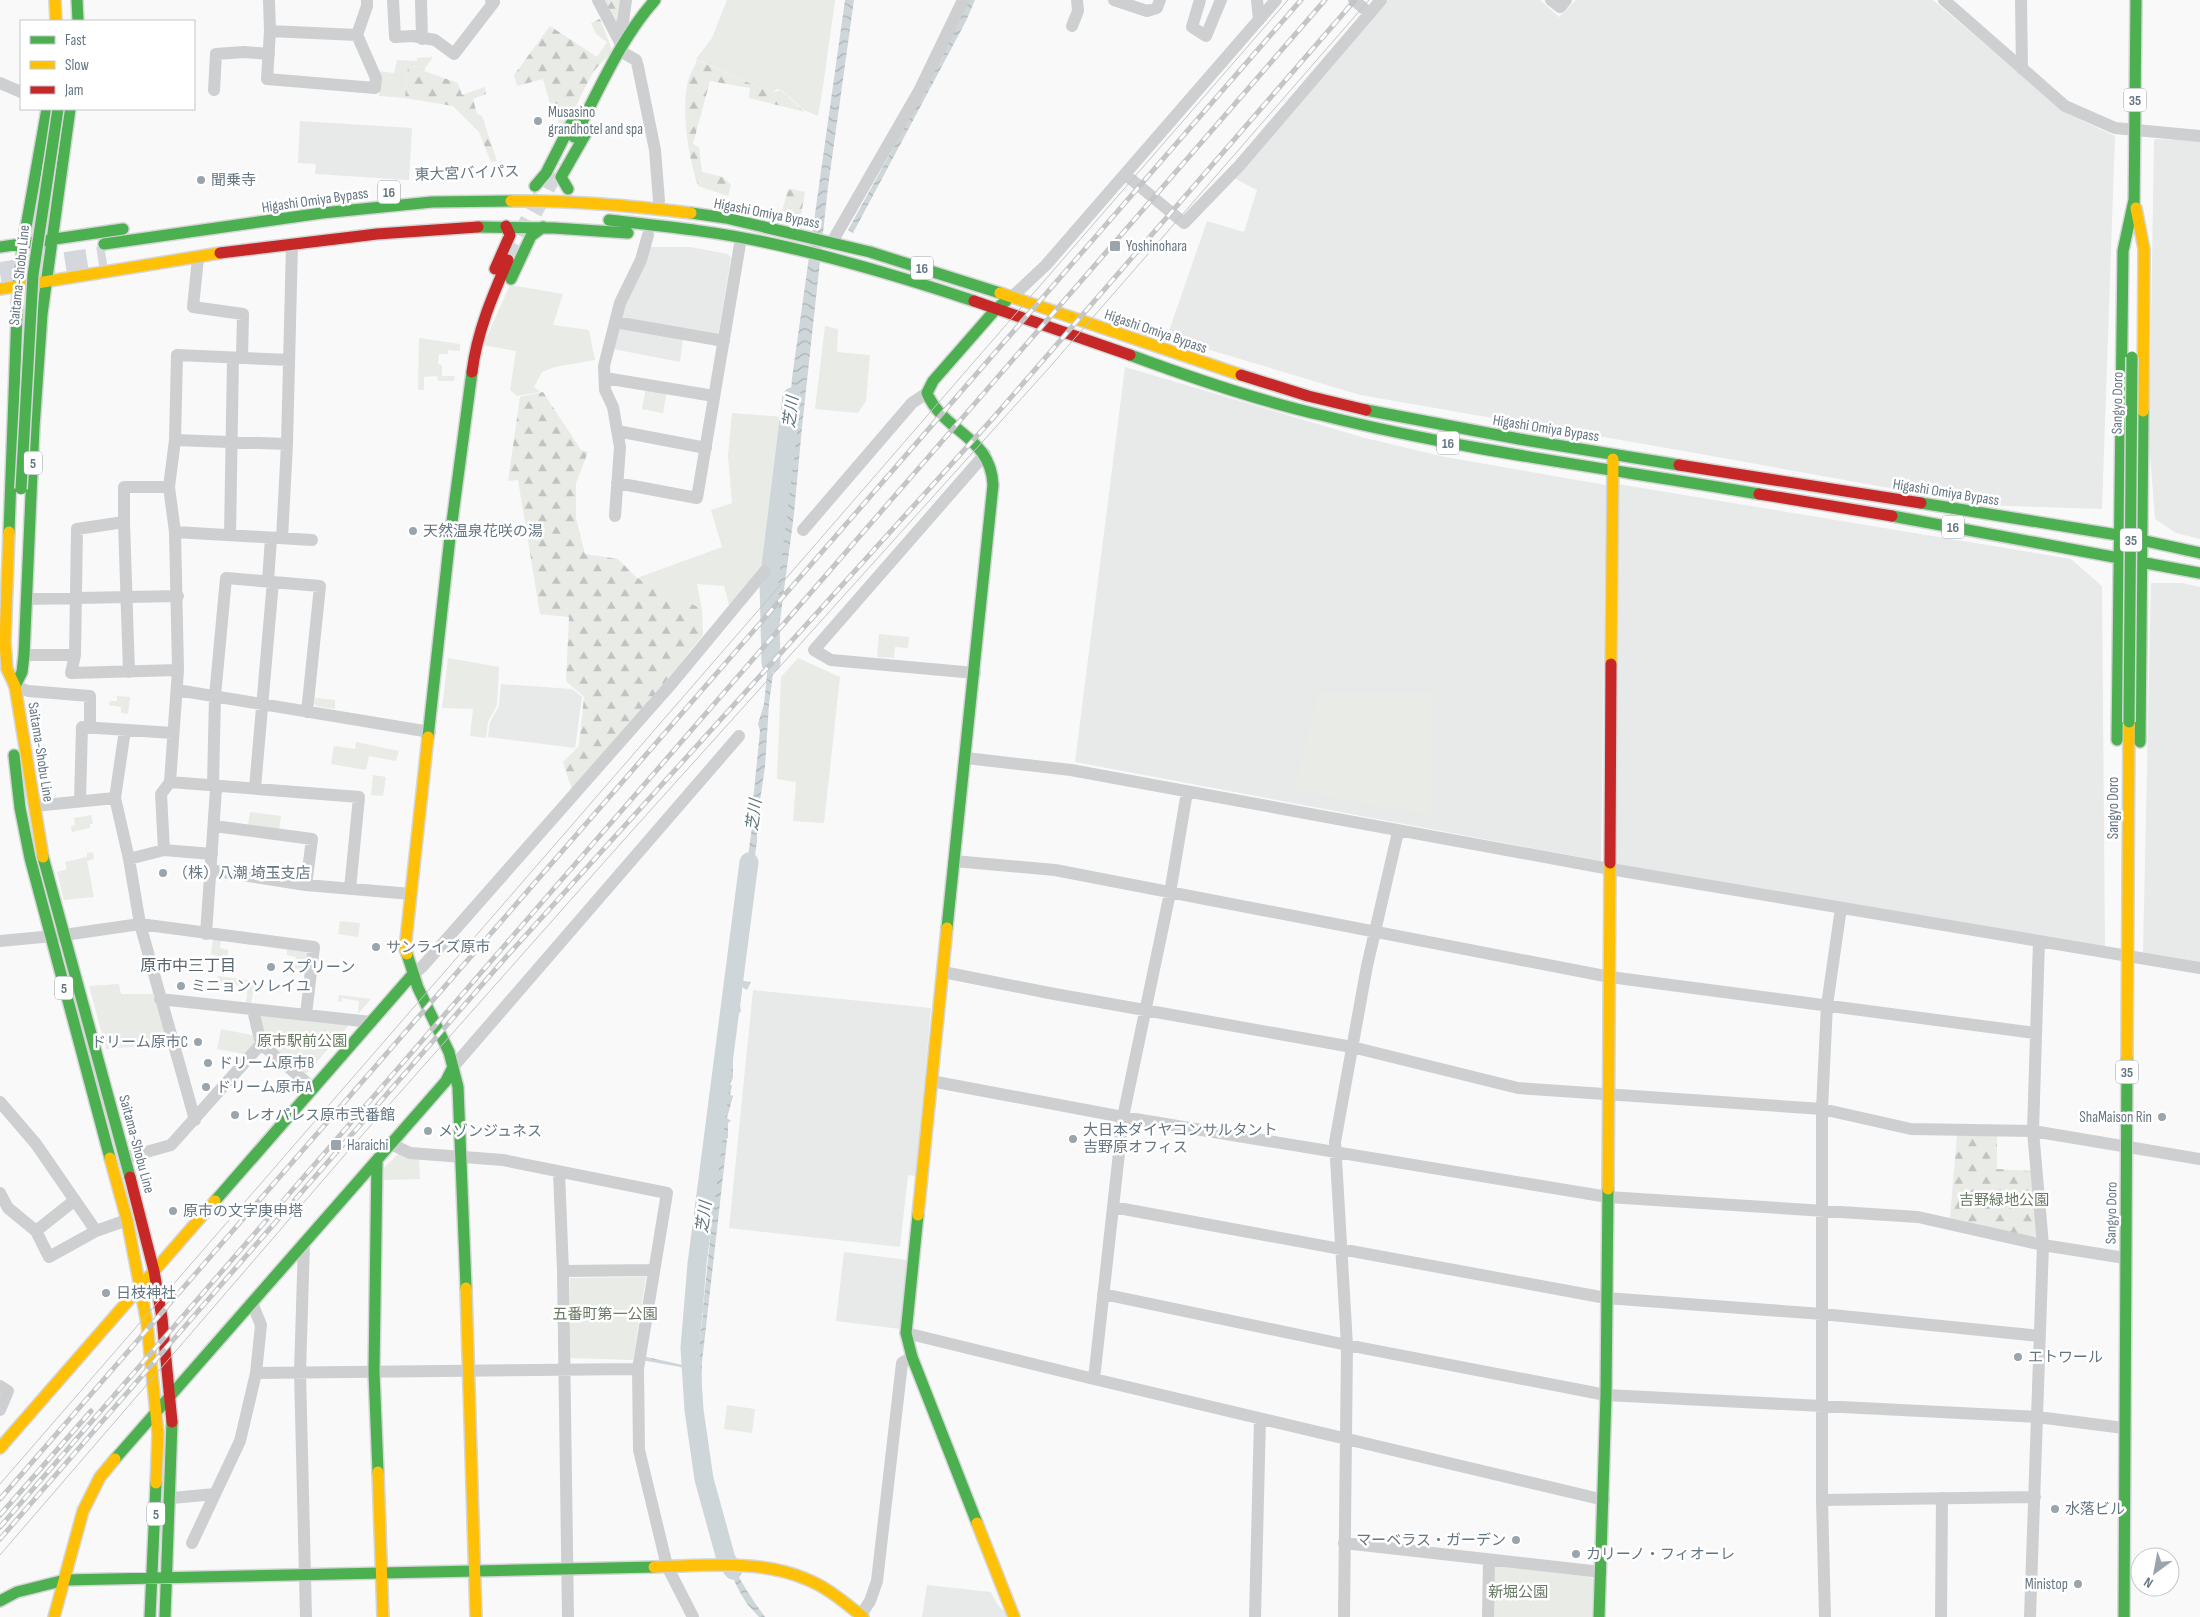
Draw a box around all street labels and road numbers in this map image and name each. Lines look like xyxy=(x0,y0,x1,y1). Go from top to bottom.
road number: 35 xyxy=(2124,88,2146,112)
street label: 東大宮バイパス xyxy=(414,162,520,185)
road number: 16 xyxy=(378,180,400,203)
street label: Higashi Omiya Bypass xyxy=(261,184,370,217)
street label: Higashi Omiya Bypass xyxy=(712,194,821,233)
street label: Saitama-Shobu Line xyxy=(5,224,34,326)
road number: 16 xyxy=(911,256,933,280)
street label: Higashi Omiya Bypass xyxy=(1102,305,1210,358)
street label: Sangyo Doro xyxy=(2107,372,2128,434)
street label: Higashi Omiya Bypass xyxy=(1491,411,1600,446)
road number: 16 xyxy=(1437,432,1459,454)
road number: 5 xyxy=(24,452,42,474)
street label: Higashi Omiya Bypass xyxy=(1891,475,2000,510)
road number: 16 xyxy=(1942,516,1964,538)
road number: 35 xyxy=(2120,528,2142,552)
street label: Saitama-Shobu Line xyxy=(23,701,58,803)
street label: Sangyo Doro xyxy=(2104,777,2123,839)
road number: 5 xyxy=(55,976,73,1000)
road number: 35 xyxy=(2116,1060,2138,1084)
street label: Saitama-Shobu Line xyxy=(114,1093,159,1195)
street label: Sangyo Doro xyxy=(2101,1182,2122,1244)
road number: 5 xyxy=(147,1502,165,1526)

